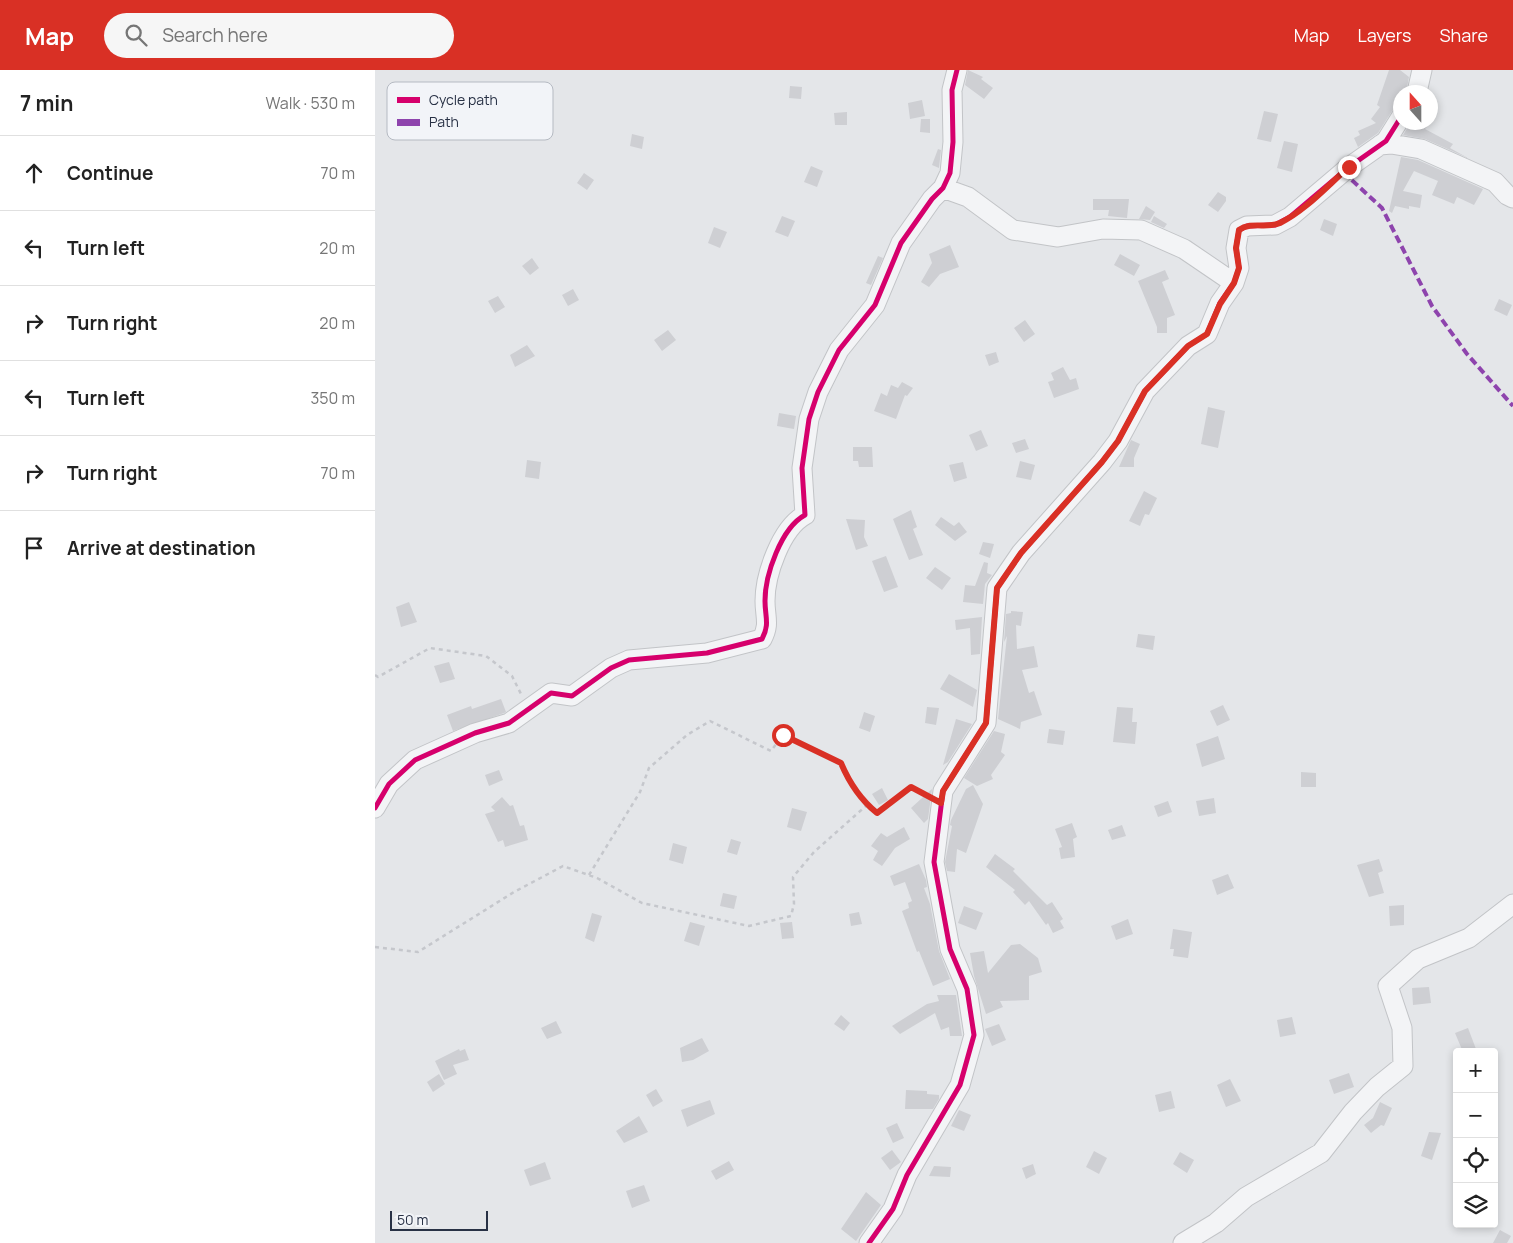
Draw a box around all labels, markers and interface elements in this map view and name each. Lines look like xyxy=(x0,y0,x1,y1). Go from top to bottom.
search box xyxy=(104,13,454,58)
text: Map xyxy=(25,19,74,52)
icon: search xyxy=(122,21,150,49)
text: Search here xyxy=(162,22,268,48)
text: Map xyxy=(1294,23,1329,47)
text: Layers xyxy=(1357,23,1411,47)
text: Share xyxy=(1439,23,1488,47)
legend xyxy=(387,82,553,140)
north arrow xyxy=(1393,85,1438,130)
text: 7 min xyxy=(20,89,73,117)
text: Cycle path xyxy=(429,90,498,109)
text: Walk · 530 m xyxy=(266,92,355,114)
text: Path xyxy=(429,112,459,131)
route end xyxy=(1338,156,1361,179)
icon: ahead xyxy=(20,159,48,187)
text: Continue xyxy=(67,160,153,186)
text: 70 m xyxy=(320,162,355,184)
icon: left xyxy=(20,234,48,262)
text: Turn left xyxy=(67,235,145,261)
text: 20 m xyxy=(319,237,355,259)
icon: right xyxy=(20,309,48,337)
text: Turn right xyxy=(67,310,157,336)
text: 20 m xyxy=(319,312,355,334)
icon: left xyxy=(20,384,48,412)
text: Turn left xyxy=(67,385,145,411)
text: 350 m xyxy=(310,387,355,409)
icon: right xyxy=(20,459,48,487)
text: Turn right xyxy=(67,460,157,486)
text: 70 m xyxy=(320,462,355,484)
icon: arrive xyxy=(20,534,48,562)
text: Arrive at destination xyxy=(67,535,256,561)
route start xyxy=(772,724,795,747)
map controls xyxy=(1453,1048,1498,1228)
button: + xyxy=(1453,1048,1498,1093)
button: − xyxy=(1453,1093,1498,1138)
button: locate xyxy=(1453,1138,1498,1183)
button: layers xyxy=(1453,1183,1498,1228)
scale bar xyxy=(390,1208,487,1231)
text: 50 m xyxy=(397,1210,428,1229)

